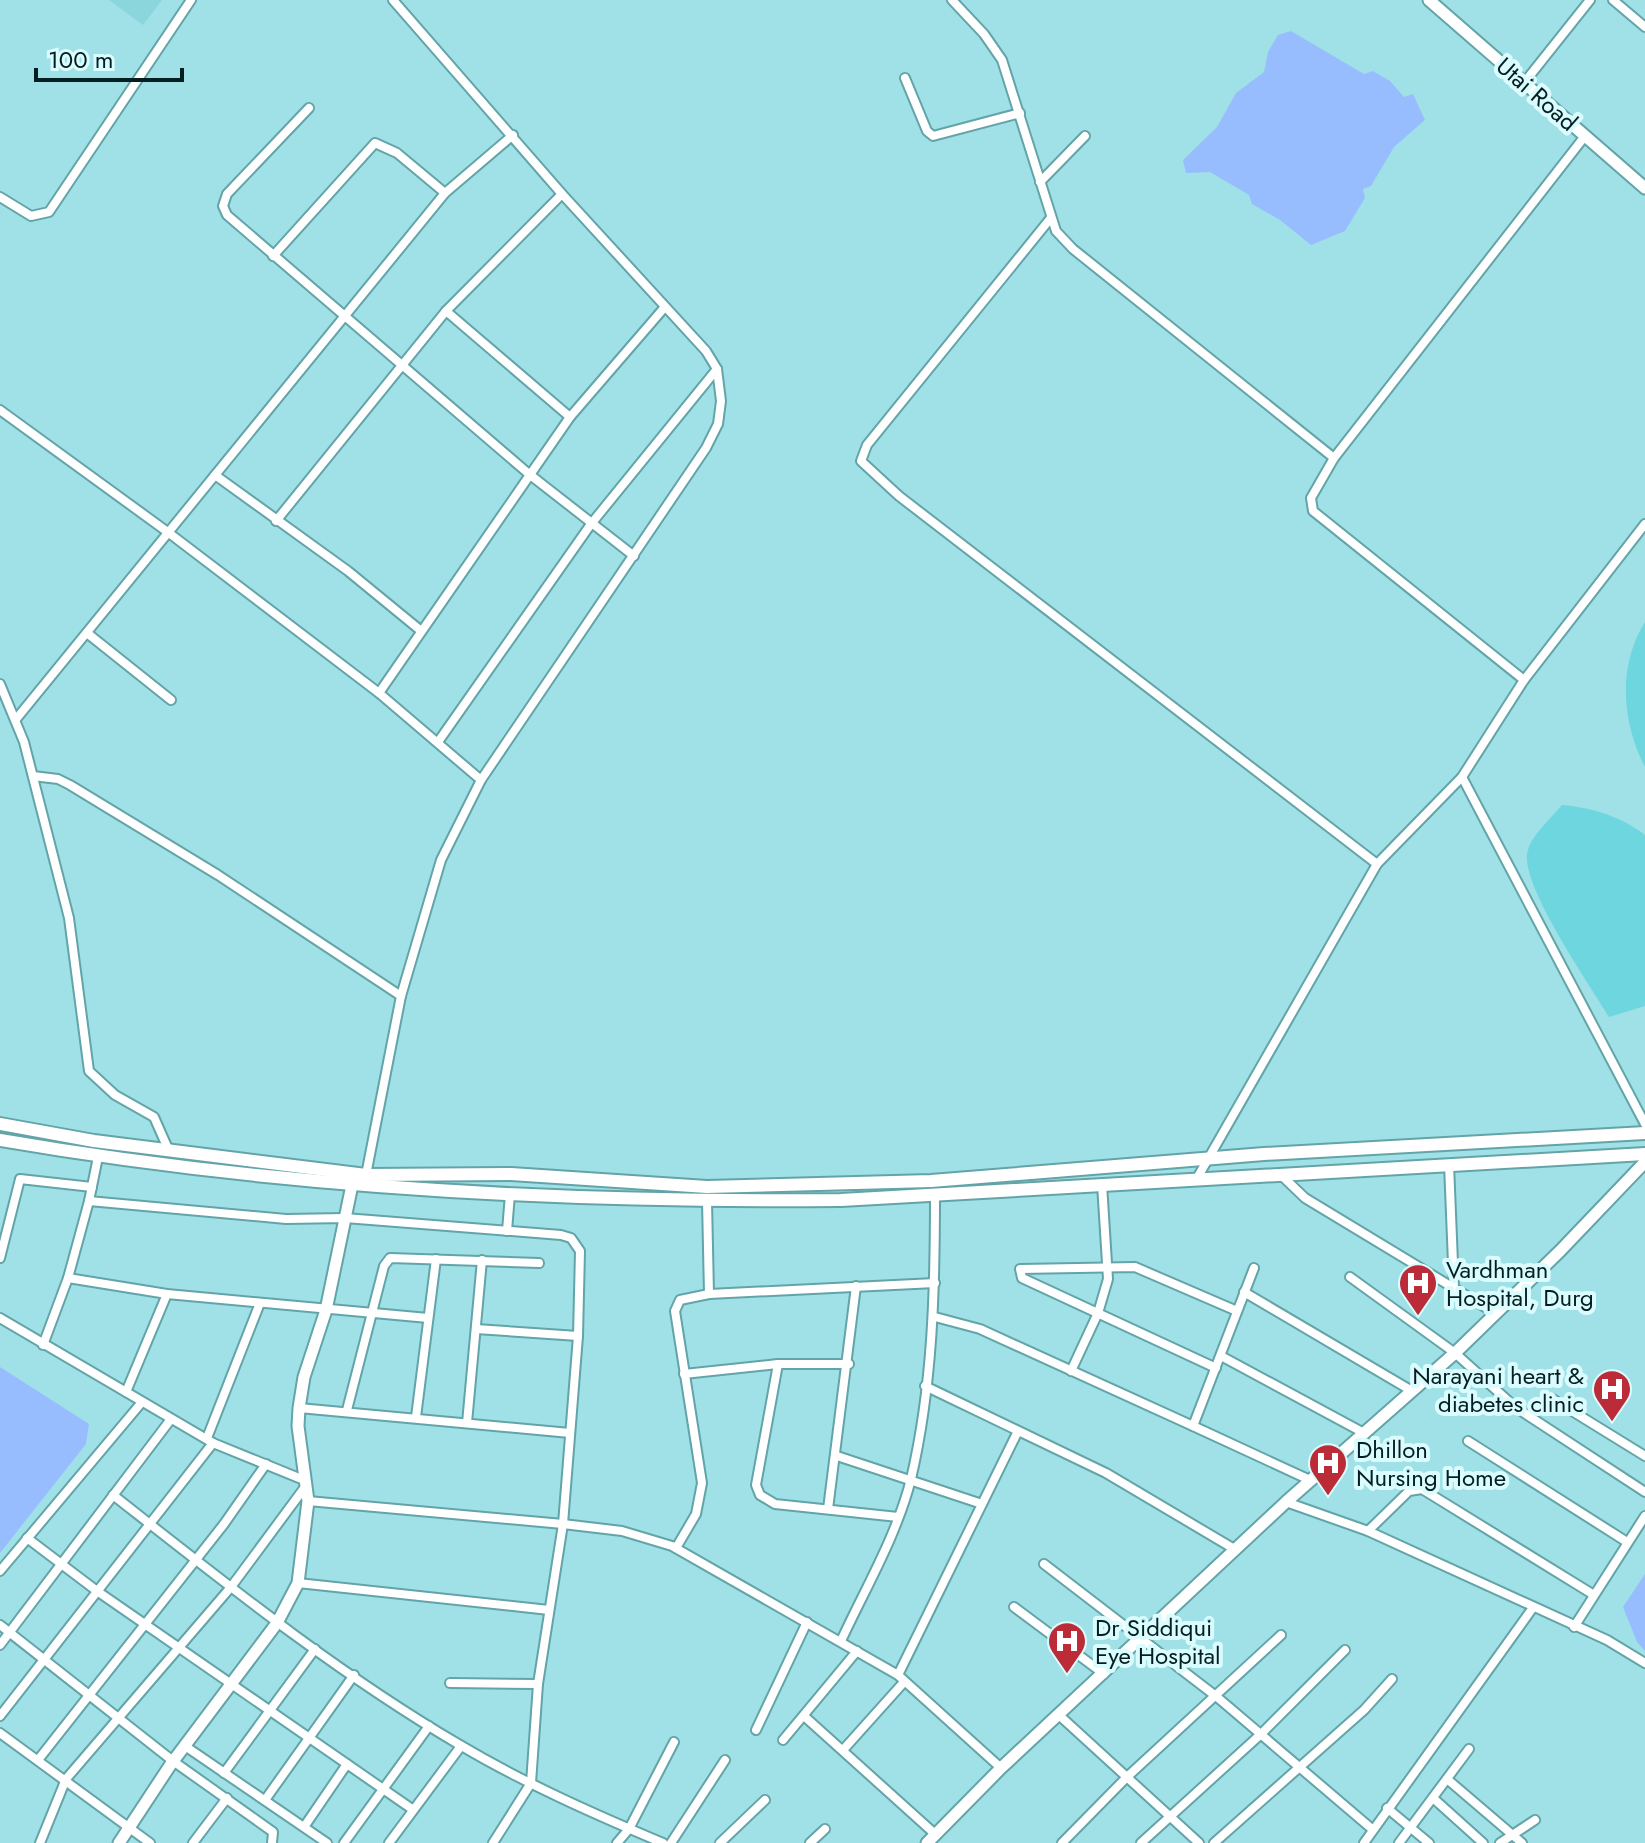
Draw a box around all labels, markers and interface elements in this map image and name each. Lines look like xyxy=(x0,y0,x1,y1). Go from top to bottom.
scale bar xyxy=(36,32,182,82)
text: 100 m xyxy=(48,42,114,77)
street label: Utai Road xyxy=(1489,49,1585,139)
place label: Vardhman Hospital, Durg xyxy=(1446,1252,1594,1315)
hospital icon: Vardhman Hospital, Durg xyxy=(1397,1262,1439,1317)
place label: Narayani heart & diabetes clinic xyxy=(1412,1358,1584,1421)
hospital icon: Narayani heart & diabetes clinic xyxy=(1591,1368,1633,1423)
place label: Dhillon Nursing Home xyxy=(1356,1432,1506,1495)
hospital icon: Dhillon Nursing Home xyxy=(1307,1442,1349,1497)
place label: Dr Siddiqui Eye Hospital xyxy=(1095,1610,1221,1673)
hospital icon: Dr Siddiqui Eye Hospital xyxy=(1046,1620,1088,1675)

